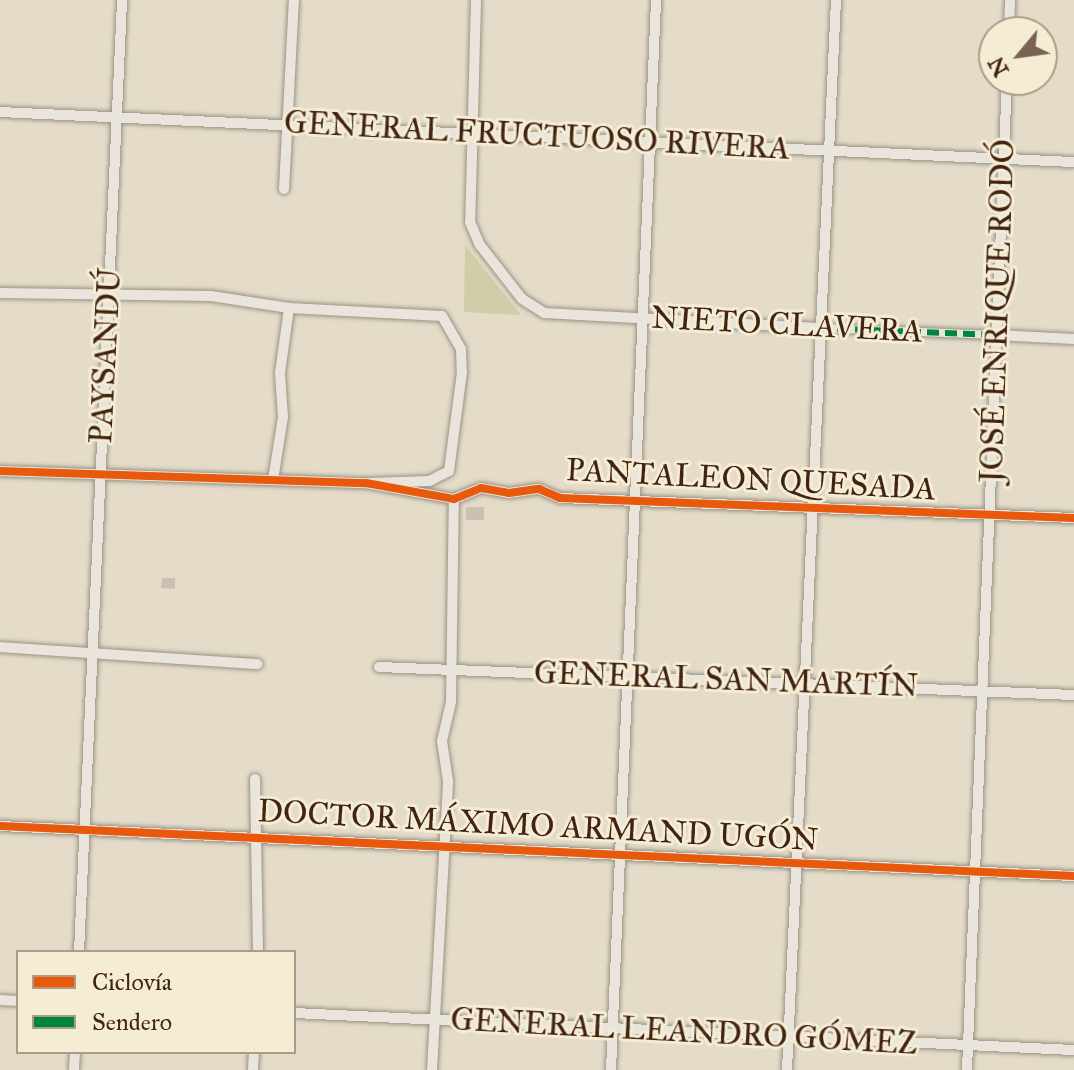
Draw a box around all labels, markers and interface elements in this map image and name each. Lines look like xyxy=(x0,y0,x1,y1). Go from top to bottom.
north arrow xyxy=(978,16,1058,96)
text: N xyxy=(982,52,1015,82)
street label: GENERAL FRUCTUOSO RIVERA xyxy=(283,104,791,168)
street label: JOSÉ ENRIQUE RODÓ xyxy=(973,139,1023,483)
street label: PAYSANDÚ xyxy=(82,267,130,445)
street label: NIETO CLAVERA xyxy=(650,299,924,351)
street label: PANTALEON QUESADA xyxy=(565,451,937,509)
street label: GENERAL SAN MARTÍN xyxy=(533,654,919,706)
street label: DOCTOR MÁXIMO ARMAND UGÓN xyxy=(257,792,819,860)
legend xyxy=(16,950,296,1054)
text: Ciclovía xyxy=(92,967,172,997)
street label: GENERAL LEANDRO GÓMEZ xyxy=(450,1001,918,1063)
text: Sendero xyxy=(92,1007,172,1037)

